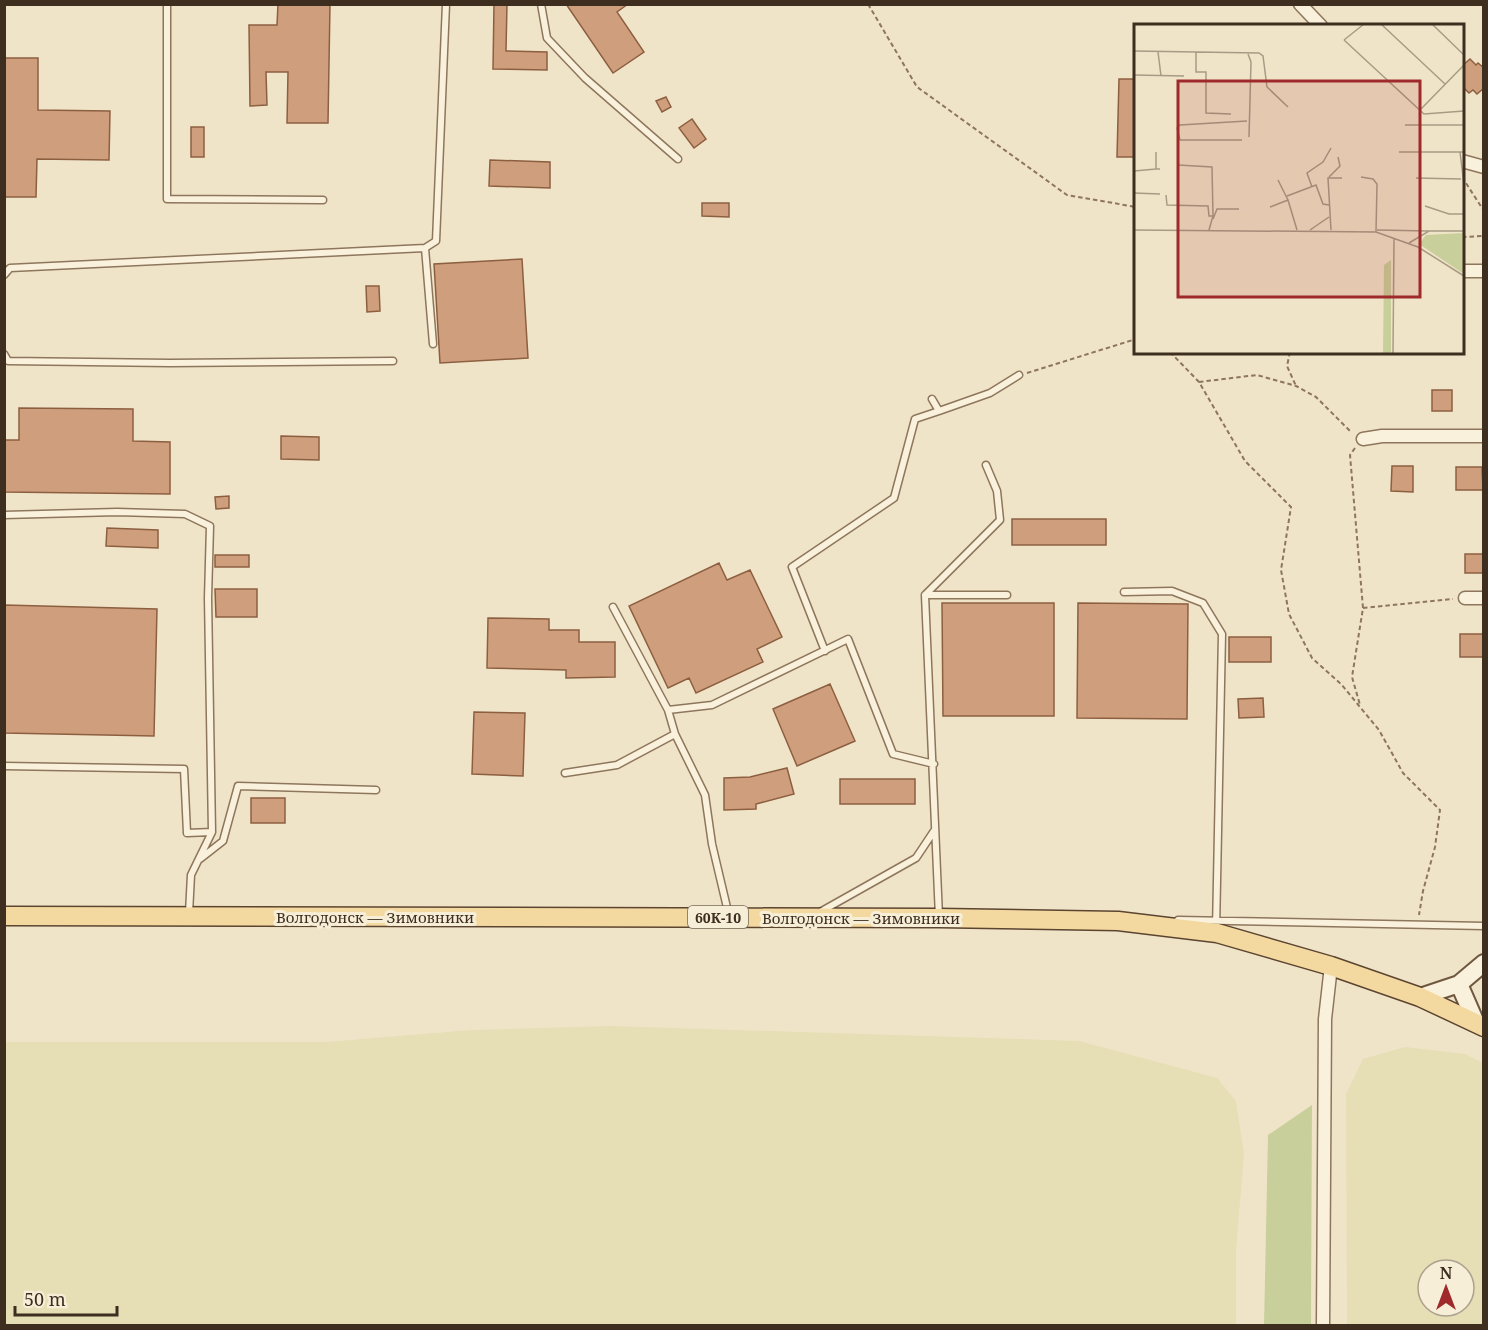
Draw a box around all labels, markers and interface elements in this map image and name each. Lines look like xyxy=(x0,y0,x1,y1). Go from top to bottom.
inset map xyxy=(1134,24,1464,354)
road number: 60К-10 xyxy=(688,906,748,928)
street label: Волгодонск — Зимовники xyxy=(276,907,474,927)
street label: Волгодонск — Зимовники xyxy=(762,908,960,928)
north arrow xyxy=(1416,1258,1476,1318)
text: N xyxy=(1440,1262,1453,1284)
scale bar xyxy=(15,1279,117,1317)
text: 50 m xyxy=(24,1287,66,1311)

